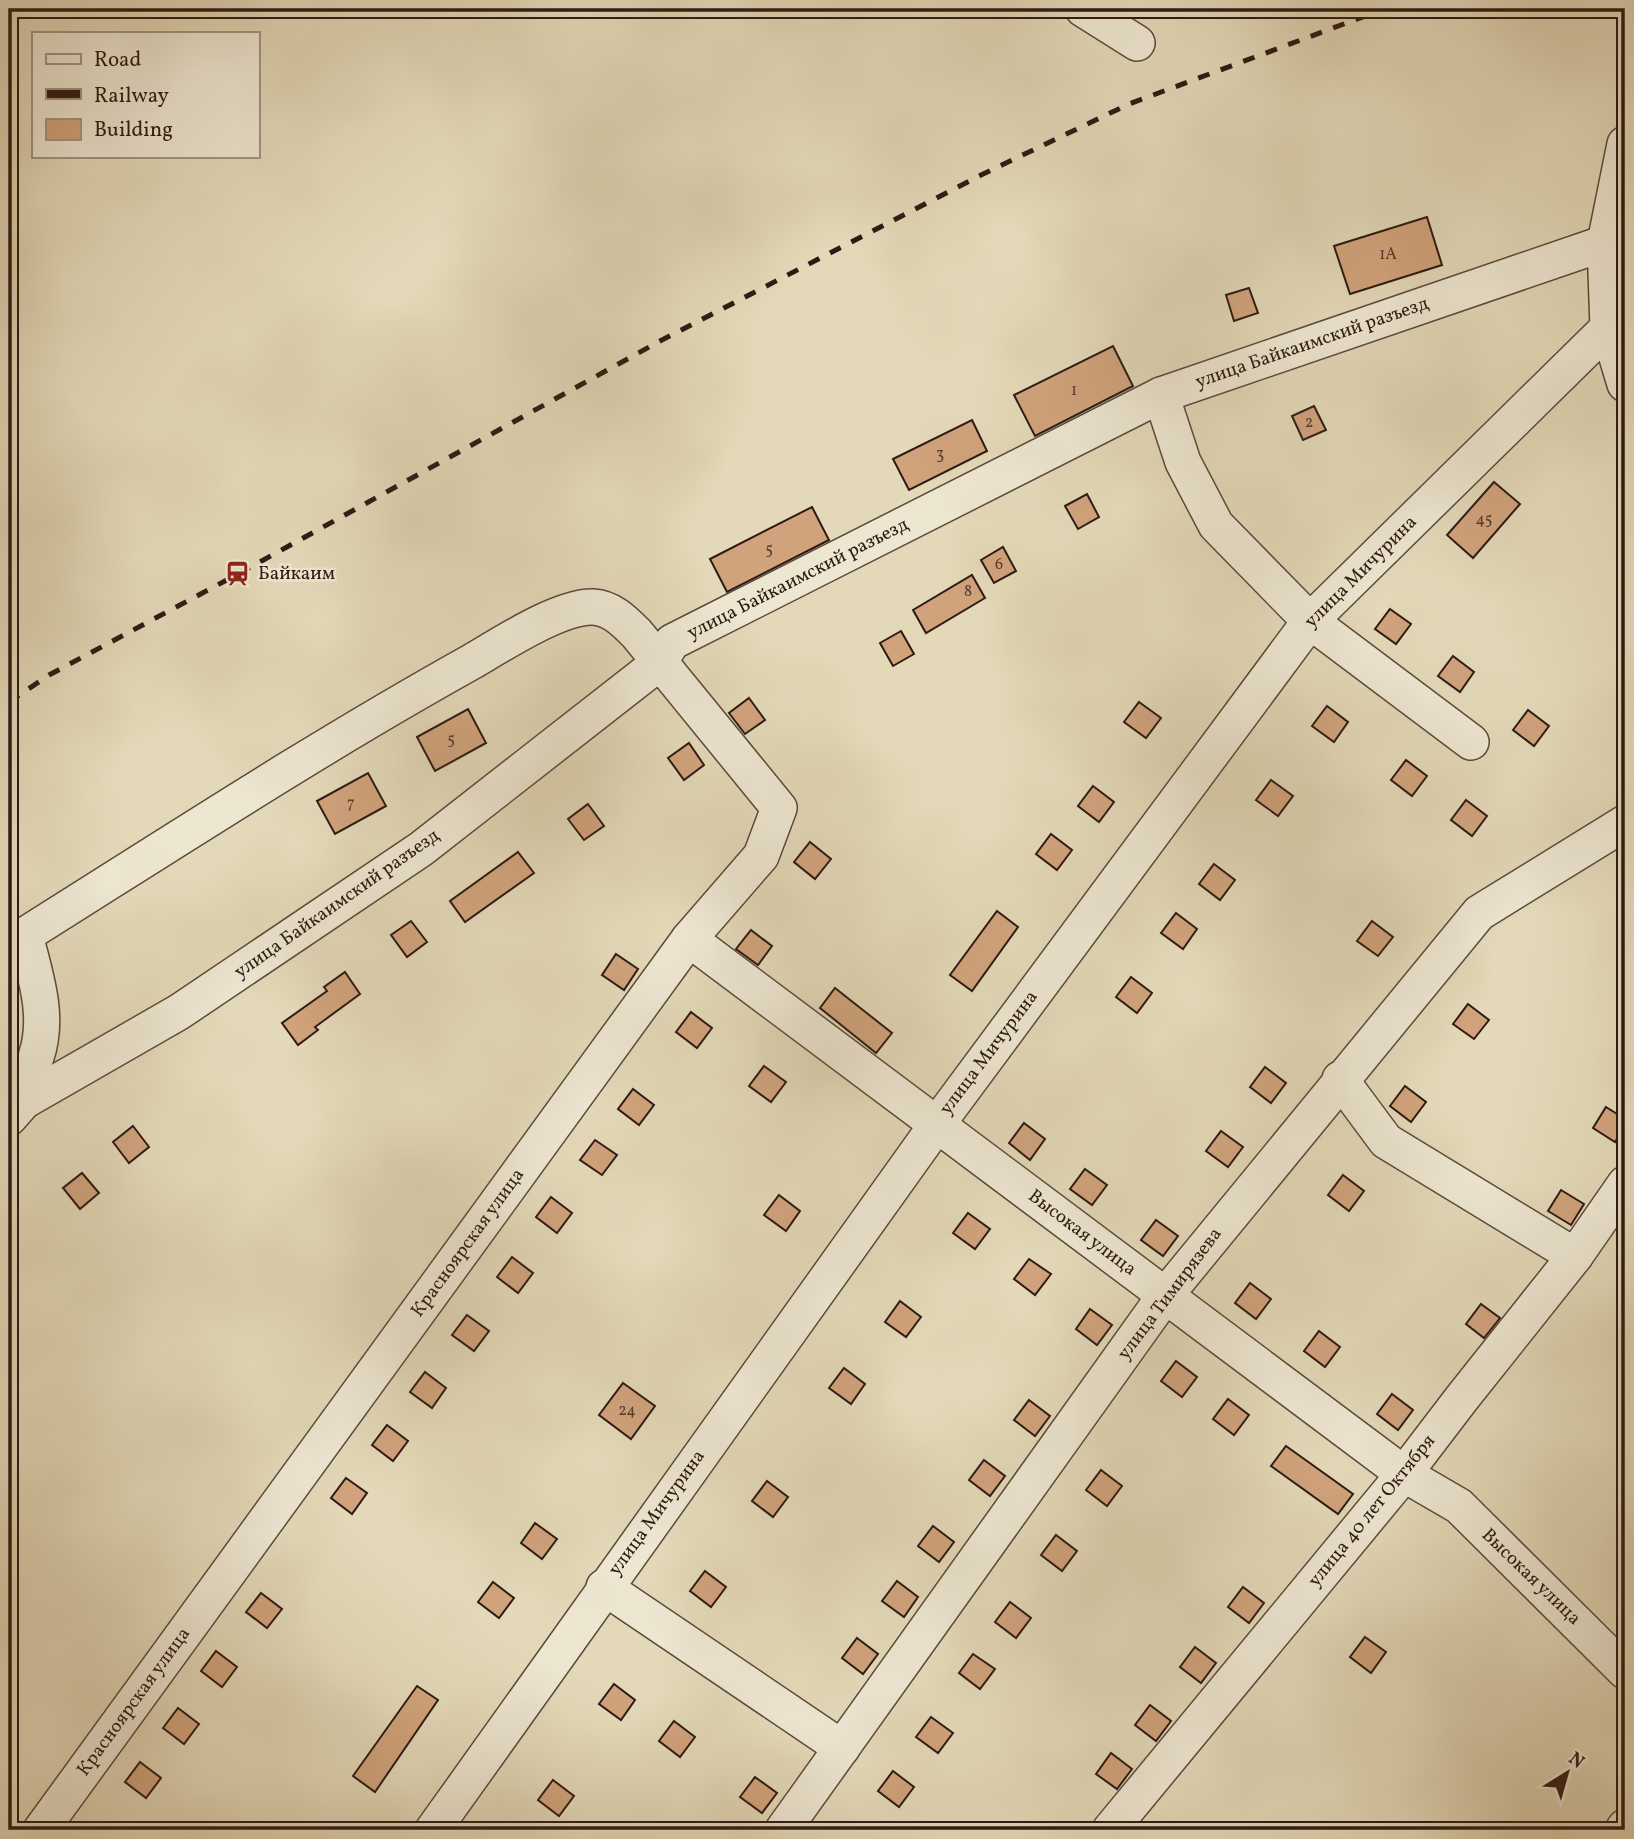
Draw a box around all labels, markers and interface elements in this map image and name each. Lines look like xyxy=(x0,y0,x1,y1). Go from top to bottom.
legend xyxy=(32,32,259,158)
text: Road xyxy=(94,46,141,75)
text: Railway xyxy=(94,82,170,111)
text: Building xyxy=(94,116,173,145)
house number: 1А xyxy=(1379,244,1397,266)
street label: улица Байкаимский разъезд xyxy=(1192,291,1432,395)
house number: 1 xyxy=(1071,380,1077,402)
house number: 2 xyxy=(1305,412,1313,434)
house number: 3 xyxy=(936,444,944,466)
house number: 45 xyxy=(1476,509,1492,531)
street label: улица Мичурина xyxy=(1299,510,1423,634)
street label: улица Байкаимский разъезд xyxy=(683,512,913,646)
house number: 5 xyxy=(765,539,773,561)
house number: 6 xyxy=(995,554,1003,576)
station icon: Байкаим xyxy=(224,560,252,588)
place label: Байкаим xyxy=(258,561,335,587)
house number: 8 xyxy=(964,581,972,603)
house number: 5 xyxy=(447,729,455,751)
house number: 7 xyxy=(347,793,355,815)
street label: улица Байкаимский разъезд xyxy=(229,823,445,985)
street label: улица Мичурина xyxy=(934,985,1044,1121)
street label: Красноярская улица xyxy=(405,1163,531,1323)
street label: Высокая улица xyxy=(1022,1184,1142,1282)
street label: улица Тимирязева xyxy=(1112,1222,1228,1366)
house number: 24 xyxy=(618,1400,636,1422)
street label: улица 40 лет Октября xyxy=(1302,1429,1442,1593)
street label: улица Мичурина xyxy=(602,1445,712,1581)
street label: Высокая улица xyxy=(1475,1523,1587,1631)
street label: Красноярская улица xyxy=(71,1622,197,1782)
north arrow xyxy=(1532,1738,1602,1808)
text: N xyxy=(1563,1746,1590,1776)

